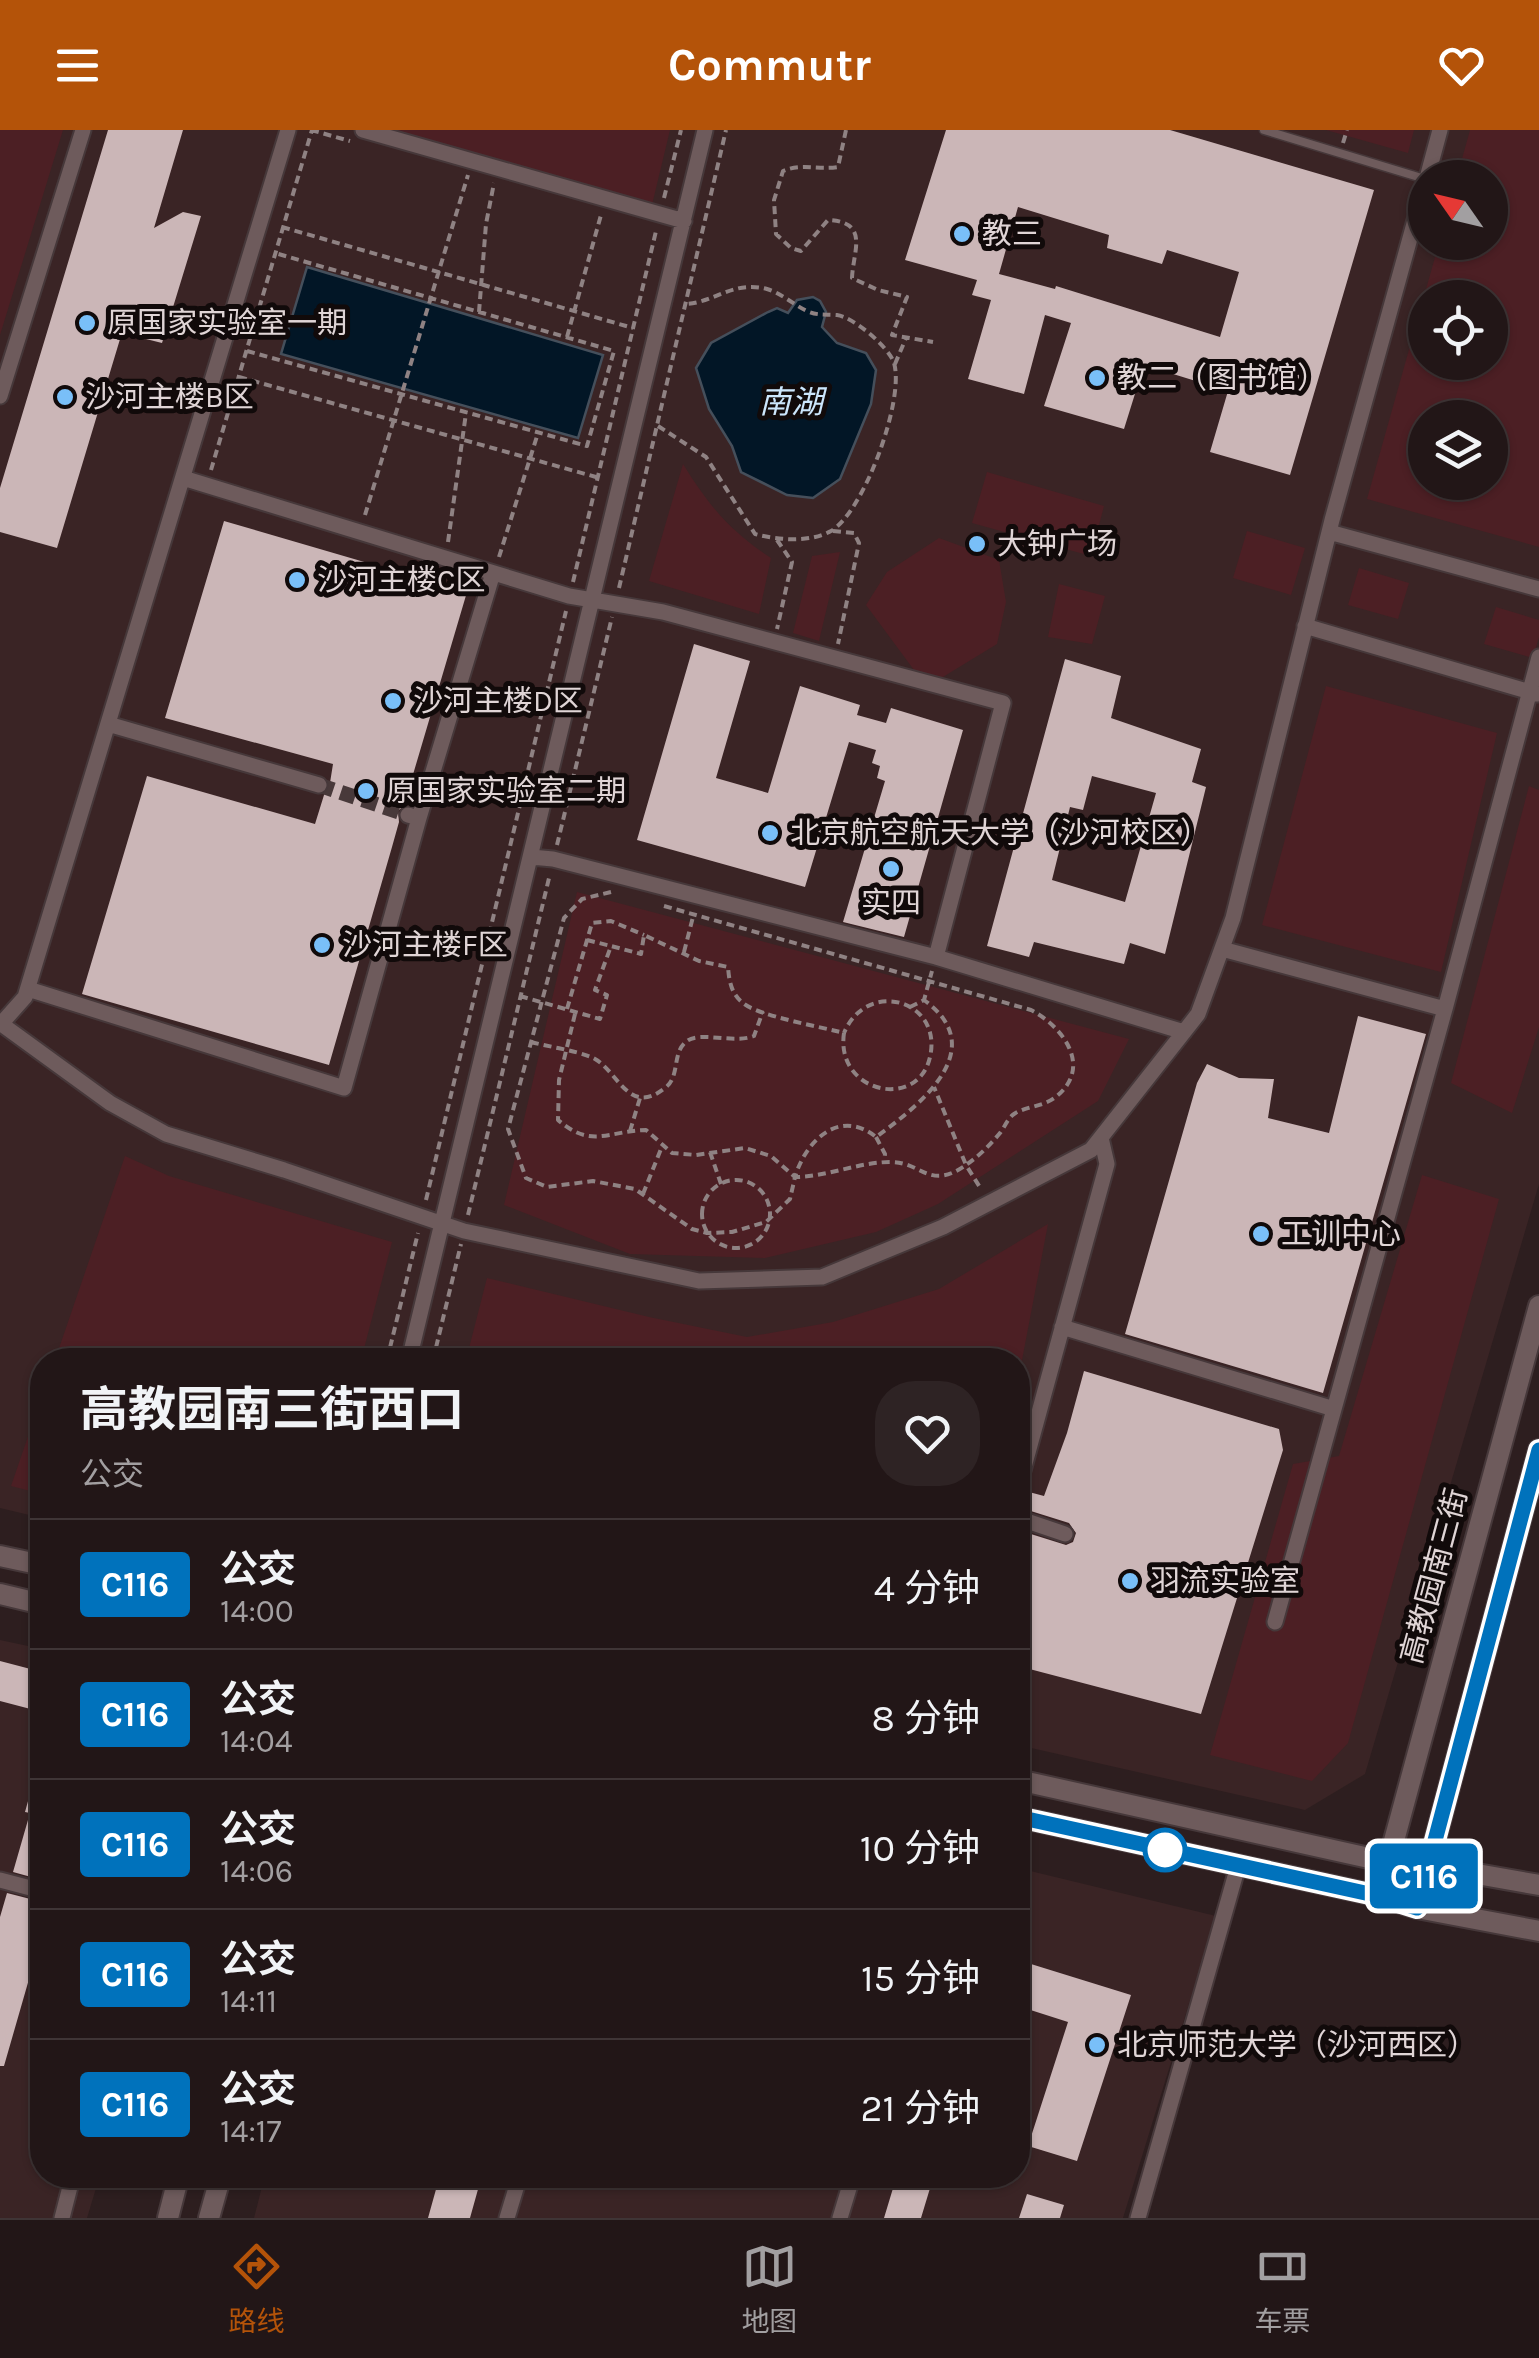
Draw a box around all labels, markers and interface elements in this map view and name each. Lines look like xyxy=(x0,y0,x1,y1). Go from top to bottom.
icon: menu xyxy=(50,38,105,93)
icon: heart xyxy=(1434,38,1489,93)
text: Commutr xyxy=(668,39,871,91)
north arrow xyxy=(1408,160,1508,260)
map controls xyxy=(1408,160,1508,500)
place label: 教三 xyxy=(982,216,1042,252)
marker: 教三 xyxy=(951,223,973,245)
button: locate xyxy=(1408,280,1508,380)
place label: 原国家实验室一期 xyxy=(107,305,347,341)
marker: 原国家实验室一期 xyxy=(76,312,98,334)
place label: 教二（图书馆） xyxy=(1117,360,1327,396)
marker: 教二（图书馆） xyxy=(1086,367,1108,389)
place label: 沙河主楼B区 xyxy=(85,379,254,415)
water label: 南湖 xyxy=(759,384,828,421)
marker: 沙河主楼B区 xyxy=(54,386,76,408)
button: layers xyxy=(1408,400,1508,500)
place label: 大钟广场 xyxy=(997,526,1117,562)
marker: 大钟广场 xyxy=(966,533,988,555)
place label: 沙河主楼C区 xyxy=(317,562,485,598)
marker: 沙河主楼C区 xyxy=(286,569,308,591)
place label: 沙河主楼D区 xyxy=(413,683,583,719)
marker: 沙河主楼D区 xyxy=(382,690,404,712)
place label: 原国家实验室二期 xyxy=(386,773,626,809)
marker: 原国家实验室二期 xyxy=(355,780,377,802)
place label: 北京航空航天大学（沙河校区） xyxy=(790,815,1210,851)
marker: 北京航空航天大学（沙河校区） xyxy=(759,822,781,844)
marker: 实四 xyxy=(880,858,902,880)
place label: 实四 xyxy=(861,885,921,921)
place label: 沙河主楼F区 xyxy=(342,927,508,963)
marker: 沙河主楼F区 xyxy=(311,934,333,956)
place label: 工训中心 xyxy=(1281,1216,1401,1252)
marker: 工训中心 xyxy=(1250,1223,1272,1245)
button: heart xyxy=(875,1381,980,1486)
text: 高教园南三街西口 xyxy=(80,1382,464,1438)
text: 公交 xyxy=(80,1456,144,1493)
street label: 高教园南三街 xyxy=(1393,1484,1475,1668)
text: 公交 xyxy=(220,1547,296,1592)
place label: 羽流实验室 xyxy=(1150,1563,1300,1599)
text: C116 xyxy=(101,1564,169,1605)
text: 4 分钟 xyxy=(874,1566,980,1611)
marker: 羽流实验室 xyxy=(1119,1570,1141,1592)
text: 14:00 xyxy=(220,1593,294,1630)
text: 公交 xyxy=(220,1677,296,1722)
text: C116 xyxy=(101,1694,169,1735)
text: 8 分钟 xyxy=(872,1696,980,1741)
text: 14:04 xyxy=(220,1723,293,1760)
text: 公交 xyxy=(220,1807,296,1852)
text: C116 xyxy=(101,1824,169,1865)
text: 10 分钟 xyxy=(860,1826,980,1871)
unlabelled marker xyxy=(1144,1829,1186,1871)
line badge: C116 xyxy=(1354,1844,1494,1908)
text: 14:06 xyxy=(220,1853,293,1890)
text: C116 xyxy=(1390,1856,1458,1897)
text: 公交 xyxy=(220,1937,296,1982)
text: C116 xyxy=(101,1954,169,1995)
text: 15 分钟 xyxy=(861,1956,980,2001)
text: 14:11 xyxy=(220,1983,277,2020)
place label: 北京师范大学（沙河西区） xyxy=(1117,2027,1477,2063)
marker: 北京师范大学（沙河西区） xyxy=(1086,2034,1108,2056)
text: 公交 xyxy=(220,2067,296,2112)
text: C116 xyxy=(101,2084,169,2125)
text: 21 分钟 xyxy=(860,2086,980,2131)
text: 14:17 xyxy=(220,2113,281,2150)
tab: 路线 xyxy=(228,2239,285,2339)
tab: 地图 xyxy=(741,2239,798,2339)
tab: 车票 xyxy=(1254,2239,1311,2339)

